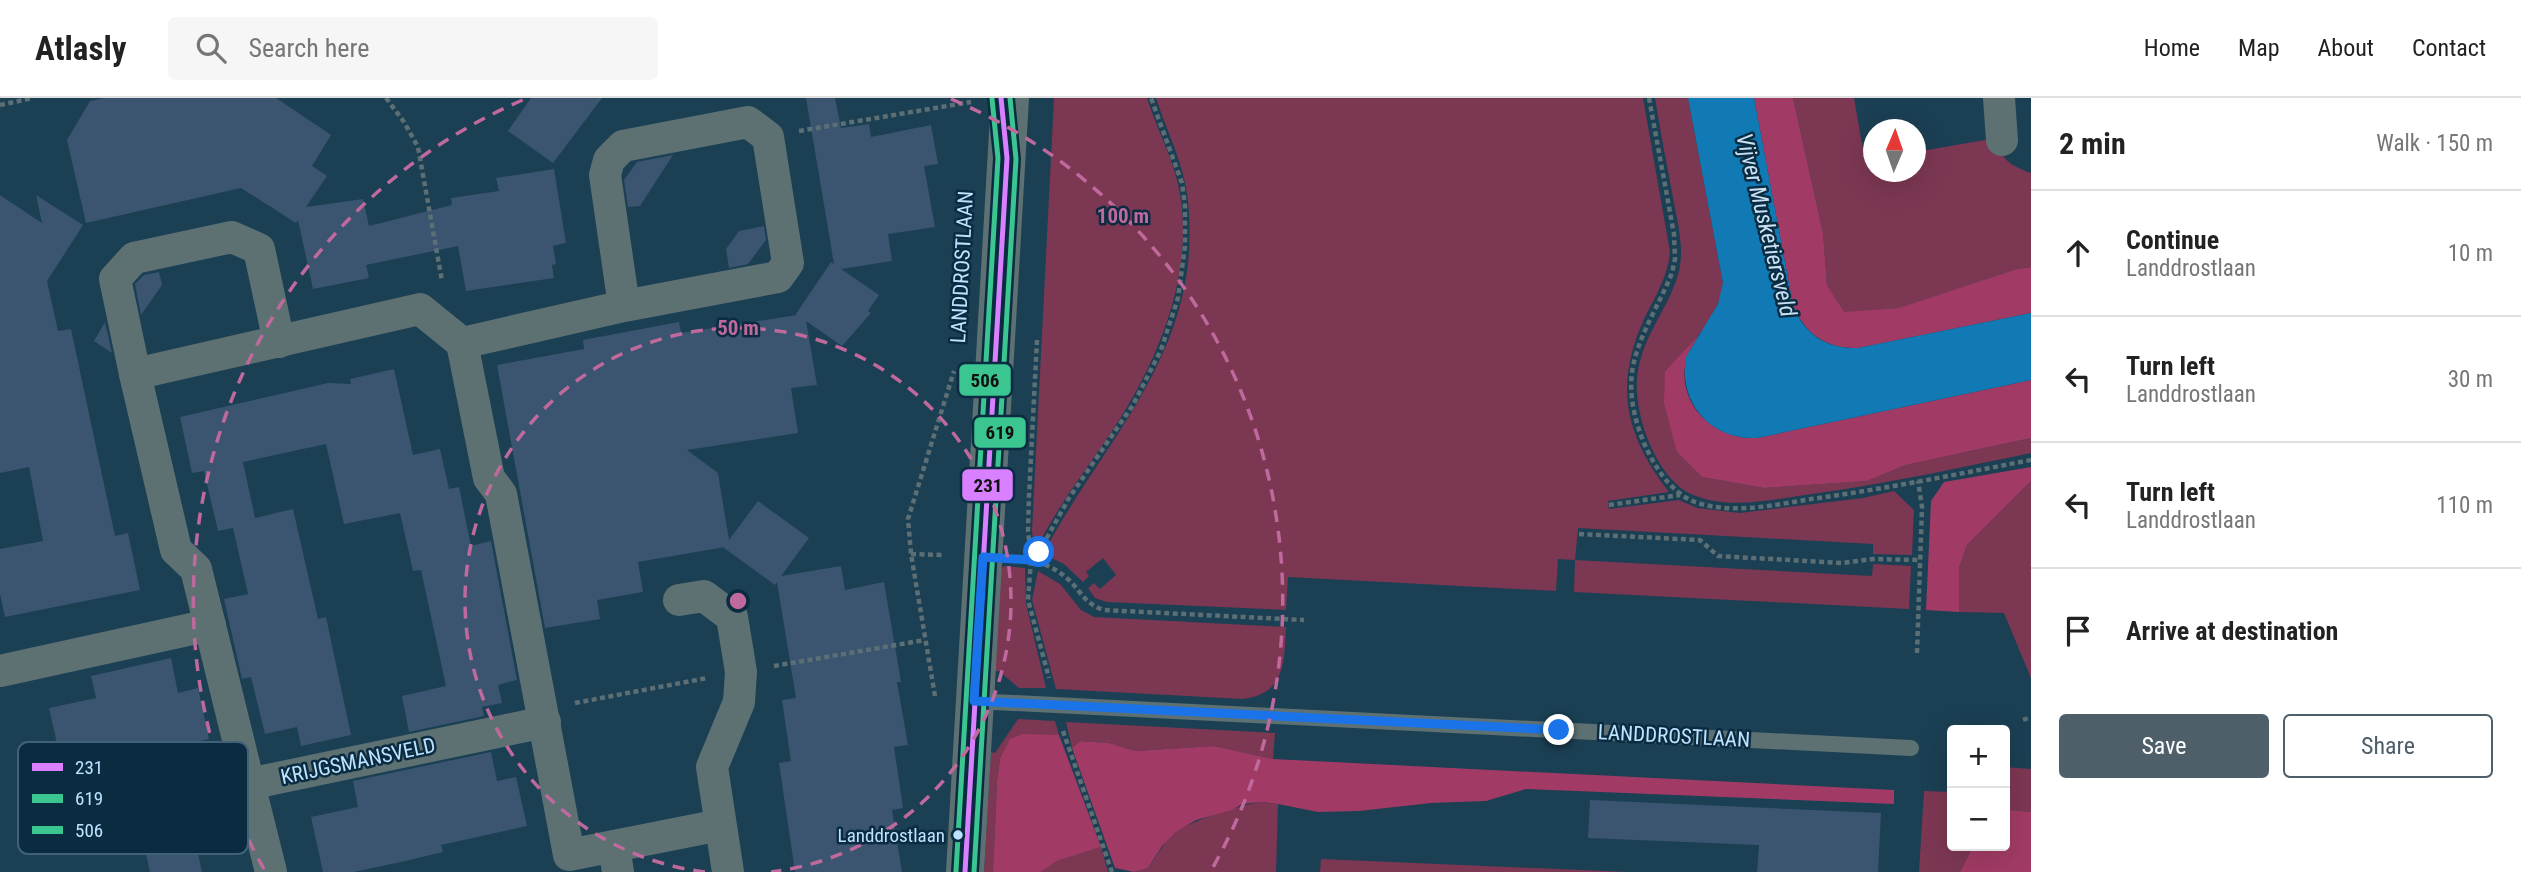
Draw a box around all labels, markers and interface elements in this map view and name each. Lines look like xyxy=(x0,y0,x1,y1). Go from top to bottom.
search box xyxy=(168,17,658,80)
text: Atlasly xyxy=(35,29,126,68)
icon: search xyxy=(192,29,230,67)
text: Search here xyxy=(248,33,369,63)
text: Home xyxy=(2144,34,2200,62)
text: Map xyxy=(2238,34,2280,62)
text: About xyxy=(2318,34,2374,62)
text: Contact xyxy=(2412,34,2486,62)
north arrow xyxy=(1863,119,1926,182)
text: 2 min xyxy=(2059,126,2126,161)
text: Walk · 150 m xyxy=(2376,130,2493,157)
water label: Vijver Musketiersveld xyxy=(1730,131,1802,320)
street label: LANDDROSTLAAN xyxy=(946,190,978,344)
text: 100 m xyxy=(1097,204,1149,228)
text: Continue xyxy=(2126,225,2219,255)
icon: ahead xyxy=(2059,234,2097,272)
text: 10 m xyxy=(2448,240,2493,267)
text: Landdrostlaan xyxy=(2126,255,2256,282)
text: 50 m xyxy=(717,316,759,340)
text: Turn left xyxy=(2126,351,2215,381)
icon: left xyxy=(2059,360,2097,398)
line badge: 506 xyxy=(958,363,1012,397)
text: 30 m xyxy=(2448,366,2493,393)
text: 506 xyxy=(971,369,999,392)
text: Landdrostlaan xyxy=(2126,381,2256,408)
line badge: 619 xyxy=(973,416,1027,449)
text: 619 xyxy=(986,421,1014,444)
line badge: 231 xyxy=(961,468,1014,502)
text: 231 xyxy=(974,474,1002,497)
text: Turn left xyxy=(2126,477,2215,507)
icon: left xyxy=(2059,486,2097,524)
text: 110 m xyxy=(2436,492,2493,519)
text: Landdrostlaan xyxy=(2126,507,2256,534)
route start xyxy=(1023,536,1054,567)
centre of rings xyxy=(726,589,750,613)
icon: arrive xyxy=(2059,612,2097,650)
text: Arrive at destination xyxy=(2126,616,2338,646)
route end xyxy=(1543,714,1574,745)
button: Save xyxy=(2059,714,2269,778)
button: Share xyxy=(2283,714,2493,778)
street label: LANDDROSTLAAN xyxy=(1597,720,1751,752)
map controls xyxy=(1947,725,2010,851)
button: + xyxy=(1947,725,2010,788)
street label: KRIJGSMANSVELD xyxy=(278,733,438,789)
legend xyxy=(18,742,248,854)
text: 231 xyxy=(75,756,103,779)
text: 619 xyxy=(75,787,103,810)
button: − xyxy=(1947,788,2010,851)
text: 506 xyxy=(75,819,103,842)
place label: Landdrostlaan xyxy=(838,824,945,847)
marker: Landdrostlaan xyxy=(951,828,965,842)

